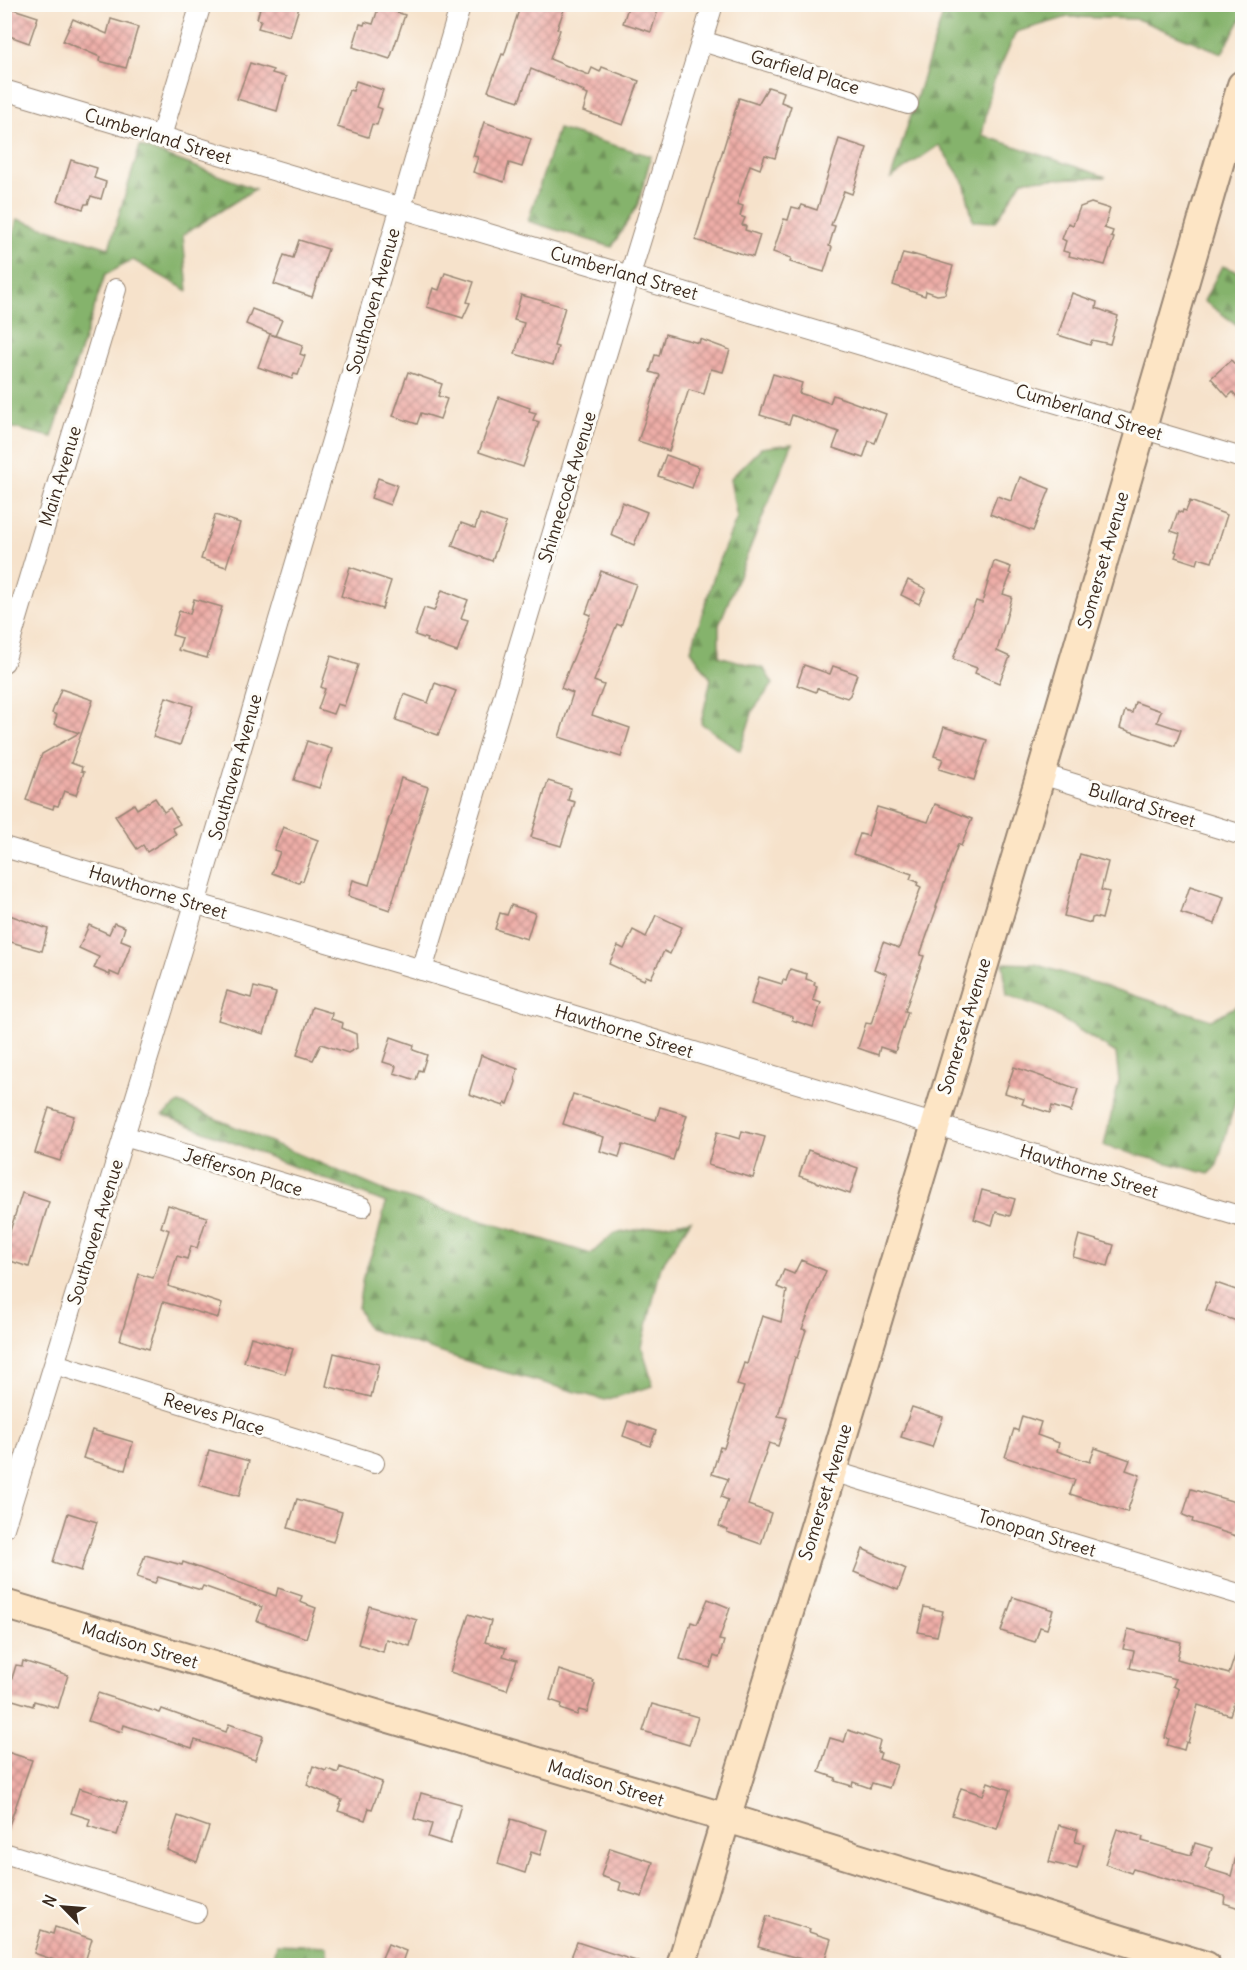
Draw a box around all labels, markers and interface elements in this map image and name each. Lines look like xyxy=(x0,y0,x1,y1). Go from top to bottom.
street label: Garfield Place xyxy=(748,45,862,99)
street label: Cumberland Street xyxy=(82,103,234,169)
street label: Southaven Avenue xyxy=(341,225,405,377)
street label: Cumberland Street xyxy=(548,241,700,305)
street label: Cumberland Street xyxy=(1013,379,1165,445)
street label: Shinnecock Avenue xyxy=(533,409,601,565)
street label: Main Avenue xyxy=(34,423,86,529)
street label: Somerset Avenue xyxy=(1072,489,1134,631)
street label: Southaven Avenue xyxy=(203,691,267,843)
street label: Bullard Street xyxy=(1086,778,1198,832)
street label: Hawthorne Street xyxy=(86,860,230,924)
street label: Somerset Avenue xyxy=(932,955,996,1097)
street label: Hawthorne Street xyxy=(552,999,696,1063)
street label: Hawthorne Street xyxy=(1017,1139,1161,1203)
street label: Jefferson Place xyxy=(180,1143,306,1201)
street label: Southaven Avenue xyxy=(62,1157,128,1307)
street label: Reeves Place xyxy=(160,1388,268,1440)
street label: Somerset Avenue xyxy=(793,1421,857,1563)
street label: Tonopan Street xyxy=(975,1504,1099,1562)
street label: Madison Street xyxy=(79,1616,201,1674)
street label: Madison Street xyxy=(545,1754,667,1812)
north arrow xyxy=(33,1877,93,1937)
text: N xyxy=(38,1891,61,1910)

